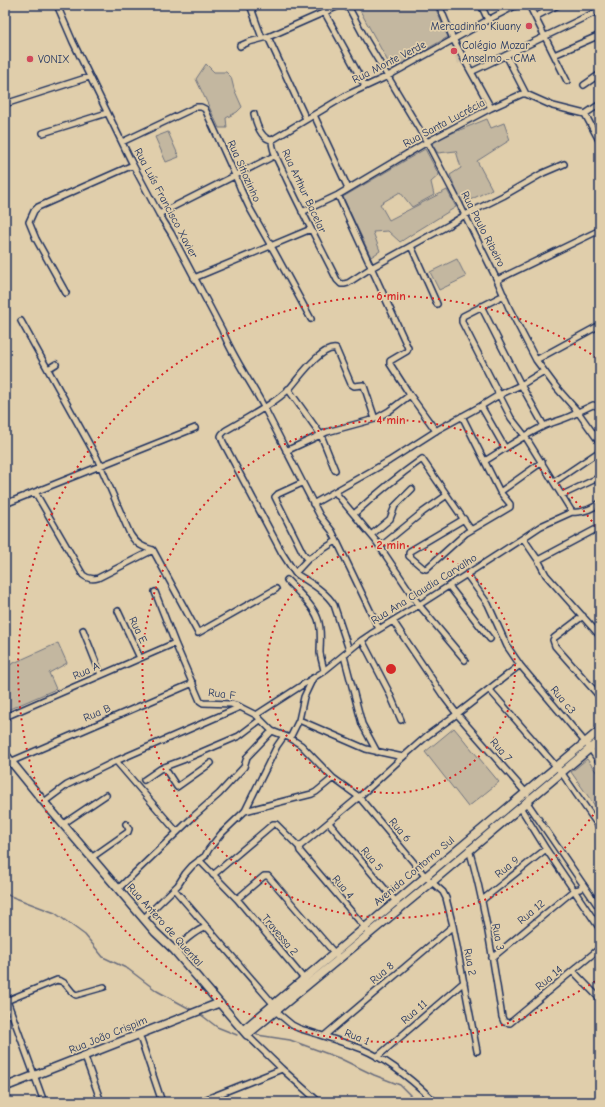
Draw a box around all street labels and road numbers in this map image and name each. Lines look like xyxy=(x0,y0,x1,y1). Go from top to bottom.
street label: Rua Monte Verde xyxy=(350,38,428,86)
street label: Rua Santa Lucrécia xyxy=(401,96,487,150)
street label: Rua Sitiozinho xyxy=(225,138,263,204)
street label: Rua Luís Francisco Xavier xyxy=(131,146,201,261)
street label: Rua Arthur Bacelar xyxy=(279,147,329,235)
street label: Rua Paulo Ribeiro xyxy=(458,189,508,269)
street label: Rua Ana Claudia Carvalho xyxy=(369,551,480,627)
street label: Rua E xyxy=(126,614,150,646)
street label: Rua A xyxy=(71,659,102,683)
street label: Rua c3 xyxy=(548,683,578,717)
street label: Rua F xyxy=(207,686,237,702)
street label: Rua B xyxy=(81,701,113,725)
street label: Rua 7 xyxy=(487,736,515,764)
street label: Rua 6 xyxy=(386,815,414,845)
street label: Avenida Contorno Sul xyxy=(371,833,457,909)
street label: Rua 5 xyxy=(358,844,386,874)
street label: Rua 9 xyxy=(492,853,522,881)
street label: Rua 4 xyxy=(329,873,357,901)
street label: Rua Antero de Quental xyxy=(124,881,206,969)
street label: Rua 12 xyxy=(515,897,547,927)
street label: Travessa 2 xyxy=(259,912,301,958)
street label: Rua 3 xyxy=(489,922,507,952)
street label: Rua 2 xyxy=(461,947,479,977)
street label: Rua 8 xyxy=(367,959,397,987)
street label: Rua 14 xyxy=(533,963,565,993)
street label: Rua 11 xyxy=(398,997,430,1027)
street label: Rua João Crispim xyxy=(67,1013,149,1057)
street label: Rua 1 xyxy=(343,1026,371,1048)

